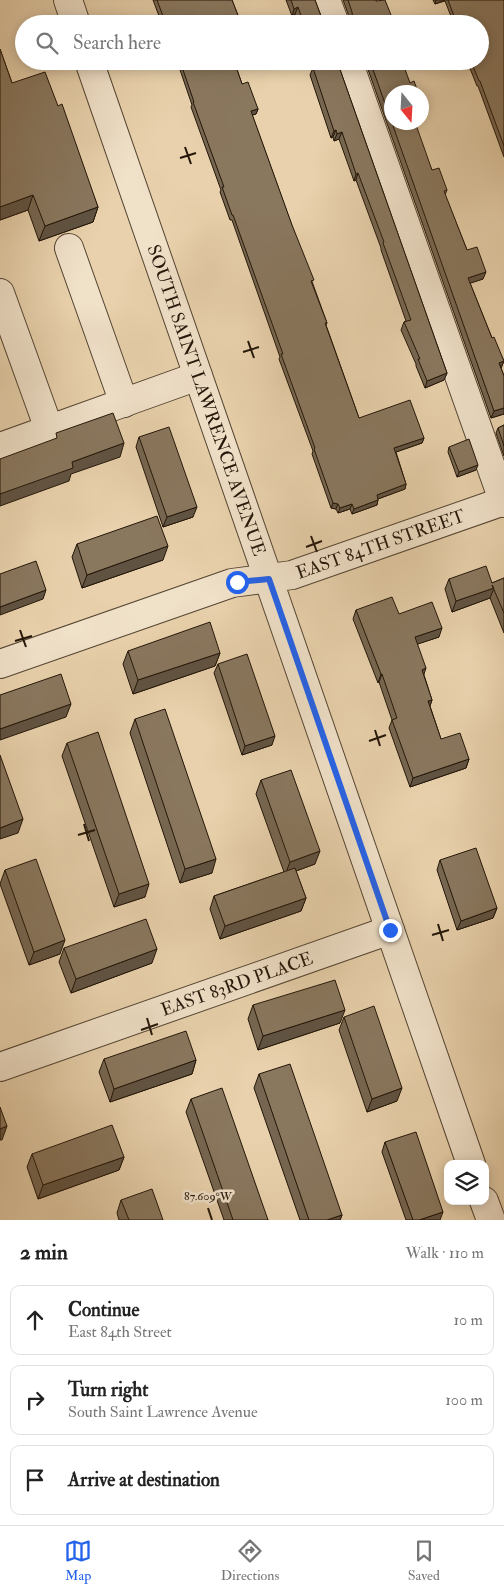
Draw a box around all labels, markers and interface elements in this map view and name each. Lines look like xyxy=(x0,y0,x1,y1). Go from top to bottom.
search box xyxy=(15,15,489,70)
icon: search xyxy=(33,29,61,57)
text: Search here xyxy=(73,31,161,55)
north arrow xyxy=(384,85,429,130)
street label: SOUTH SAINT LAWRENCE AVENUE xyxy=(142,242,271,559)
street label: EAST 84TH STREET xyxy=(293,504,469,585)
route start xyxy=(226,571,249,594)
route end xyxy=(379,919,402,942)
street label: EAST 83RD PLACE xyxy=(158,947,316,1022)
map controls xyxy=(444,1160,489,1205)
button: layers xyxy=(444,1160,489,1205)
text: 87.609°W xyxy=(184,1189,233,1204)
text: 2 min xyxy=(20,1239,68,1266)
text: Walk · 110 m xyxy=(406,1243,484,1263)
text: Continue xyxy=(68,1298,139,1322)
icon: ahead xyxy=(21,1306,49,1334)
text: 10 m xyxy=(453,1310,483,1330)
text: East 84th Street xyxy=(68,1322,172,1342)
text: Turn right xyxy=(68,1378,148,1402)
icon: right xyxy=(21,1386,49,1414)
text: 100 m xyxy=(445,1390,483,1410)
text: South Saint Lawrence Avenue xyxy=(68,1402,258,1422)
icon: arrive xyxy=(21,1466,49,1494)
text: Arrive at destination xyxy=(68,1468,220,1492)
tab: Map xyxy=(64,1537,92,1584)
tab: Directions xyxy=(221,1537,279,1584)
tab: Saved xyxy=(408,1537,440,1584)

